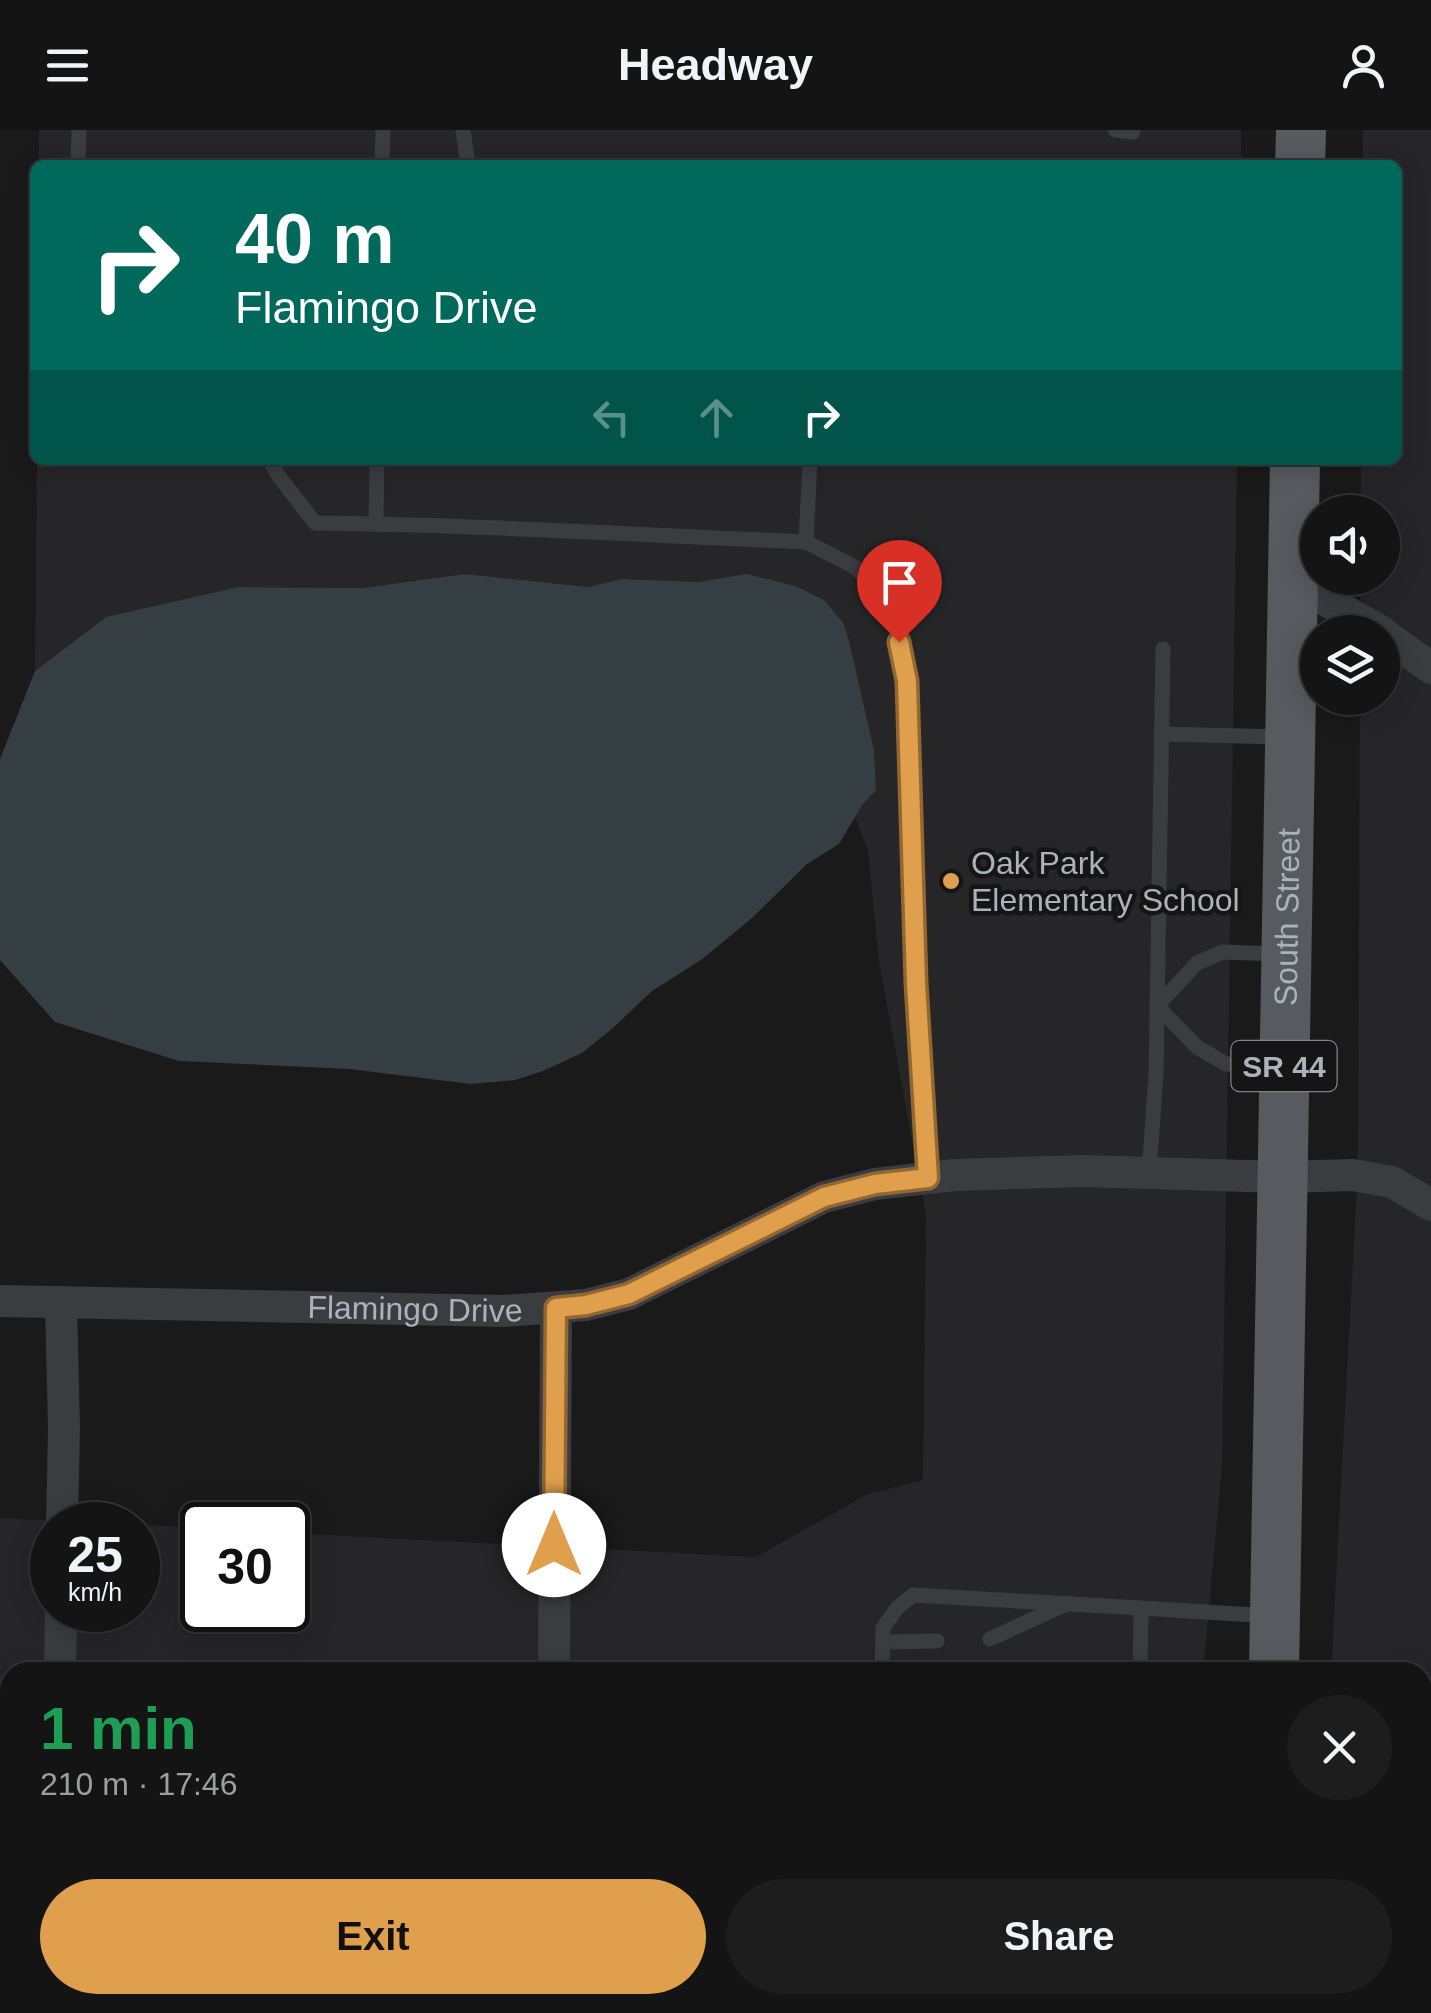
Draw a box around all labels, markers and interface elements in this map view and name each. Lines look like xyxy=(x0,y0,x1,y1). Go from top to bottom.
icon: menu xyxy=(40,38,95,93)
icon: person xyxy=(1336,38,1391,93)
text: Headway xyxy=(618,39,813,90)
icon: right xyxy=(70,200,200,330)
text: 40 m xyxy=(235,200,395,278)
text: Flamingo Drive xyxy=(235,282,538,333)
icon: left xyxy=(584,390,639,445)
icon: ahead xyxy=(689,390,744,445)
icon: right xyxy=(794,390,849,445)
map controls xyxy=(1300,495,1400,715)
button: sound xyxy=(1300,495,1400,595)
pin xyxy=(857,540,942,643)
icon: arrive xyxy=(872,555,927,610)
button: layers xyxy=(1300,615,1400,715)
street label: South Street xyxy=(1268,828,1307,1006)
place label: Oak Park Elementary School xyxy=(971,845,1240,918)
marker: Oak Park Elementary School xyxy=(940,870,962,892)
road number: SR 44 xyxy=(1232,1041,1336,1091)
street label: Flamingo Drive xyxy=(307,1289,524,1329)
position arrow xyxy=(502,1493,606,1597)
speed limit sign: 30 xyxy=(180,1502,310,1632)
text: 25 xyxy=(67,1527,123,1583)
text: km/h xyxy=(68,1578,122,1606)
text: 1 min xyxy=(40,1695,197,1762)
button: close xyxy=(1287,1695,1392,1800)
text: 210 m · 17:46 xyxy=(40,1766,237,1802)
button: Exit xyxy=(40,1879,706,1994)
button: Share xyxy=(726,1879,1392,1994)

